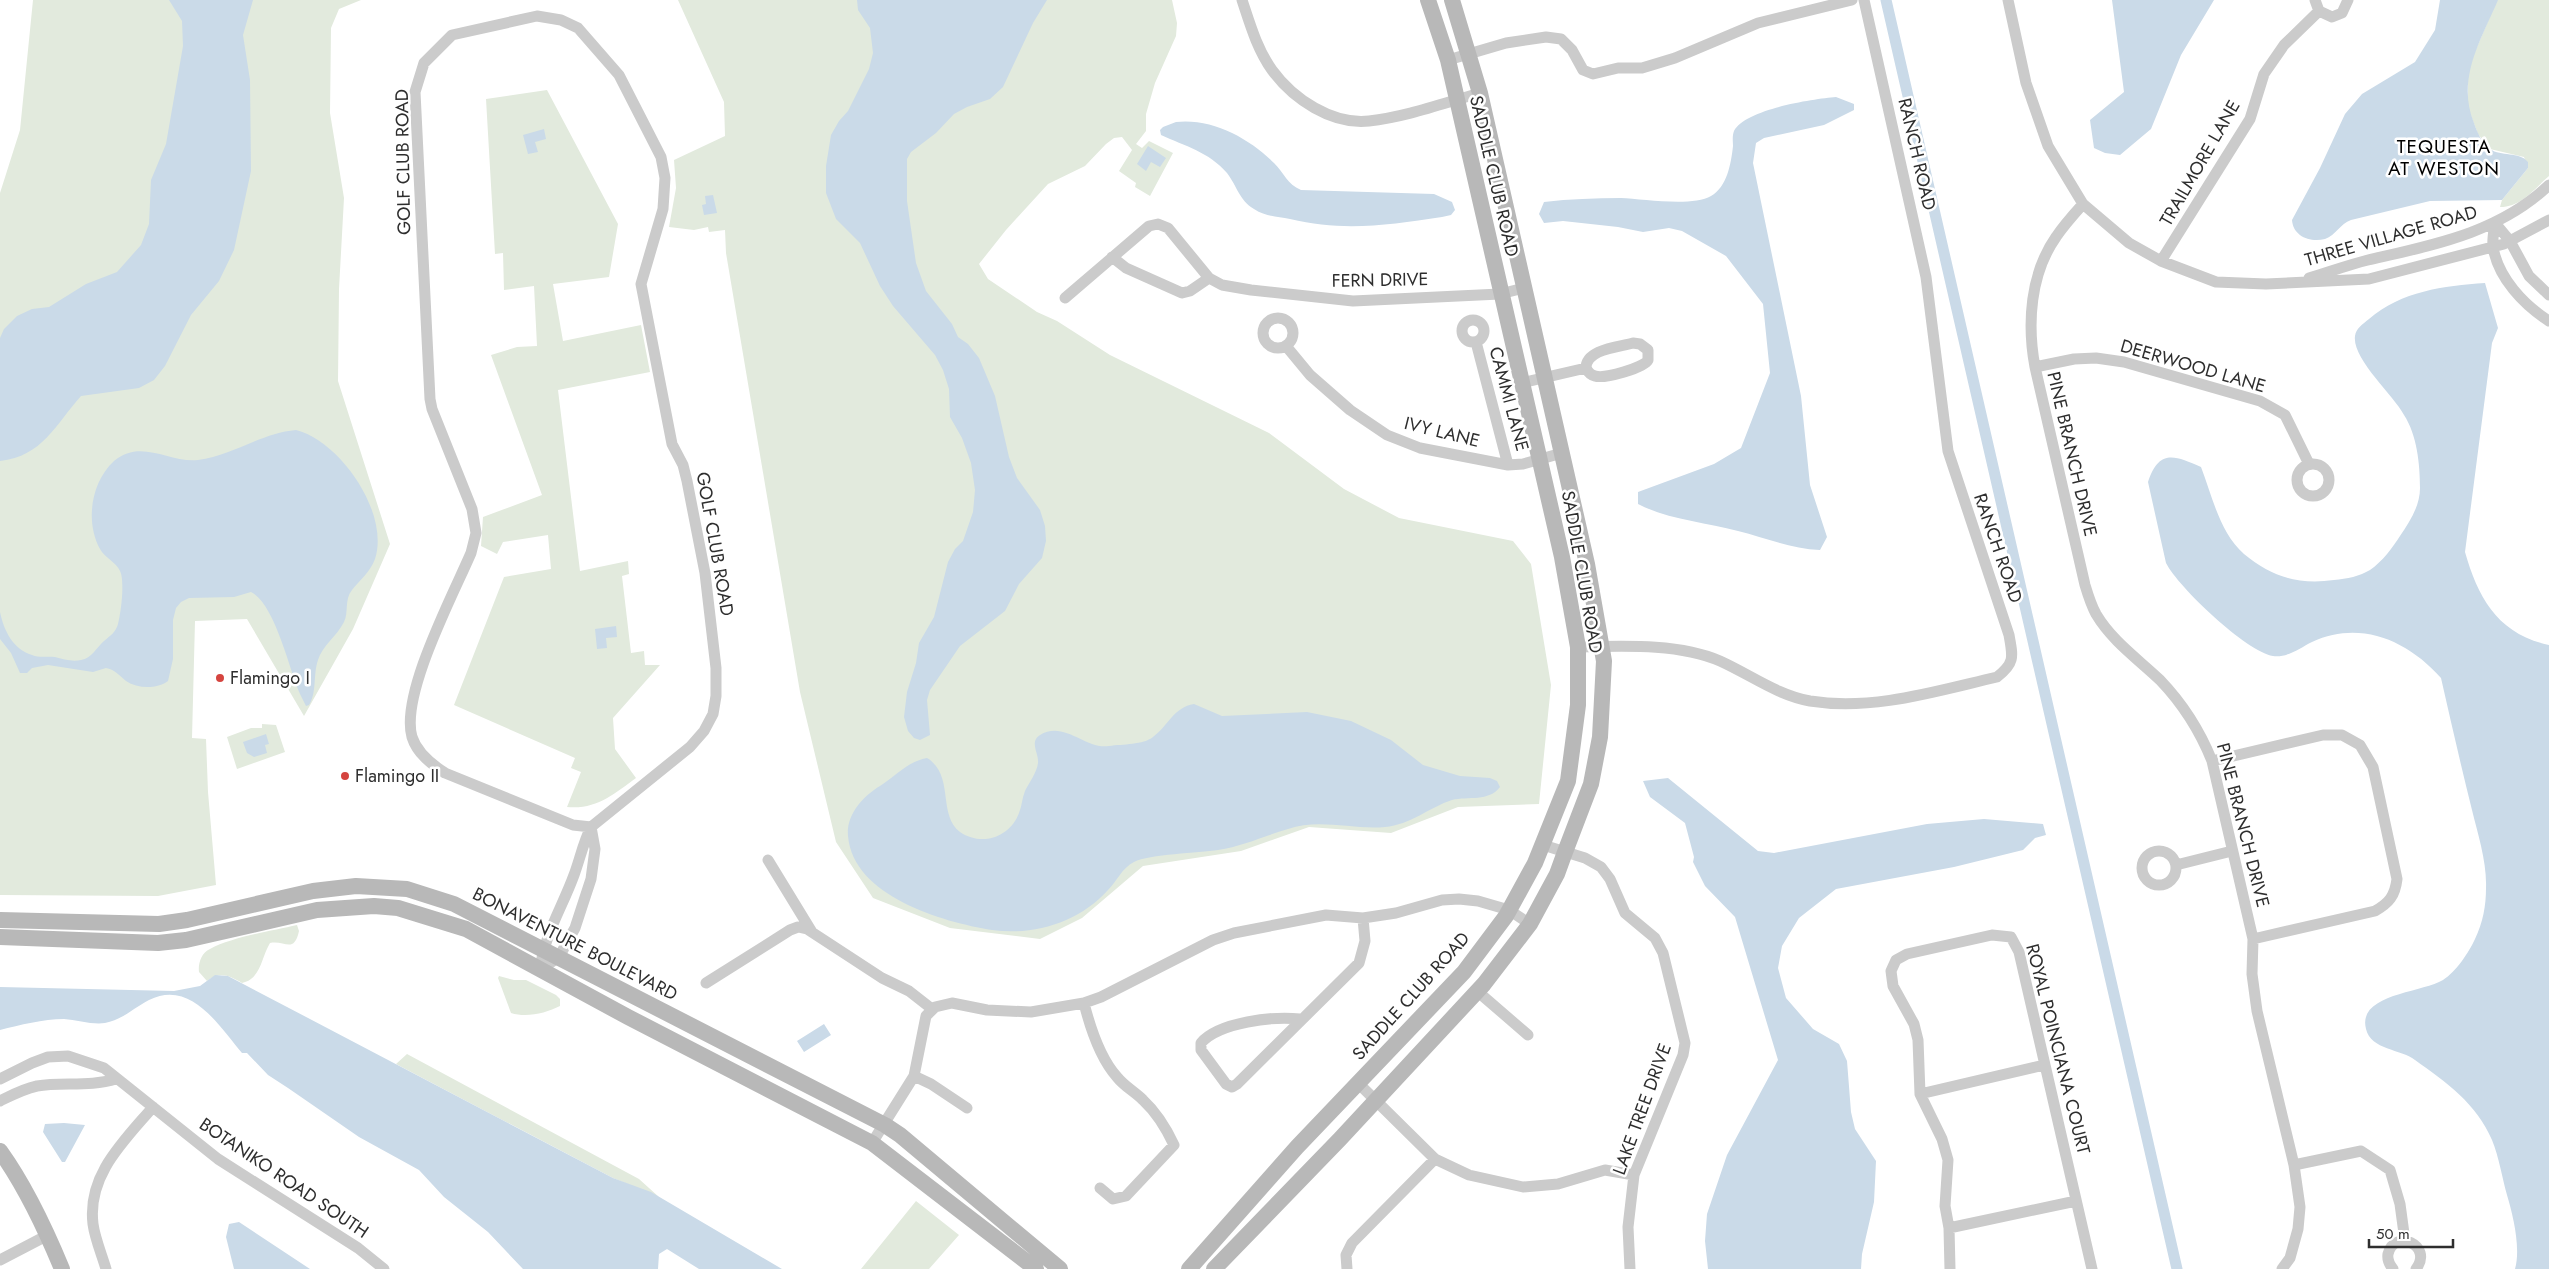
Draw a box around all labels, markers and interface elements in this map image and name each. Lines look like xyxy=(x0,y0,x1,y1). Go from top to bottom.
street label: GOLF CLUB ROAD xyxy=(389,89,417,235)
street label: SADDLE CLUB ROAD xyxy=(1463,93,1525,259)
street label: RANCH ROAD xyxy=(1891,95,1943,213)
street label: TRAILMORE LANE xyxy=(2153,95,2247,231)
district label: TEQUESTA AT WESTON xyxy=(2388,133,2500,182)
street label: THREE VILLAGE ROAD xyxy=(2302,199,2480,273)
street label: FERN DRIVE xyxy=(1331,266,1429,294)
street label: DEERWOOD LANE xyxy=(2117,333,2269,399)
street label: CAMMI LANE xyxy=(1483,344,1535,454)
street label: PINE BRANCH DRIVE xyxy=(2040,369,2104,539)
street label: IVY LANE xyxy=(1402,410,1482,454)
street label: GOLF CLUB ROAD xyxy=(690,470,740,618)
street label: SADDLE CLUB ROAD xyxy=(1555,489,1609,655)
street label: RANCH ROAD xyxy=(1967,490,2029,606)
place label: Flamingo I xyxy=(230,665,310,691)
marker: Flamingo I xyxy=(214,672,226,684)
street label: PINE BRANCH DRIVE xyxy=(2210,740,2276,910)
place label: Flamingo II xyxy=(355,763,439,789)
marker: Flamingo II xyxy=(339,770,351,782)
street label: BONAVENTURE BOULEVARD xyxy=(468,881,682,1007)
street label: SADDLE CLUB ROAD xyxy=(1346,926,1476,1066)
street label: ROYAL POINCIANA COURT xyxy=(2019,941,2097,1158)
street label: LAKE TREE DRIVE xyxy=(1606,1040,1678,1178)
street label: BOTANIKO ROAD SOUTH xyxy=(194,1111,374,1245)
scale bar xyxy=(2369,1216,2453,1248)
text: 50 m xyxy=(2376,1223,2410,1245)

